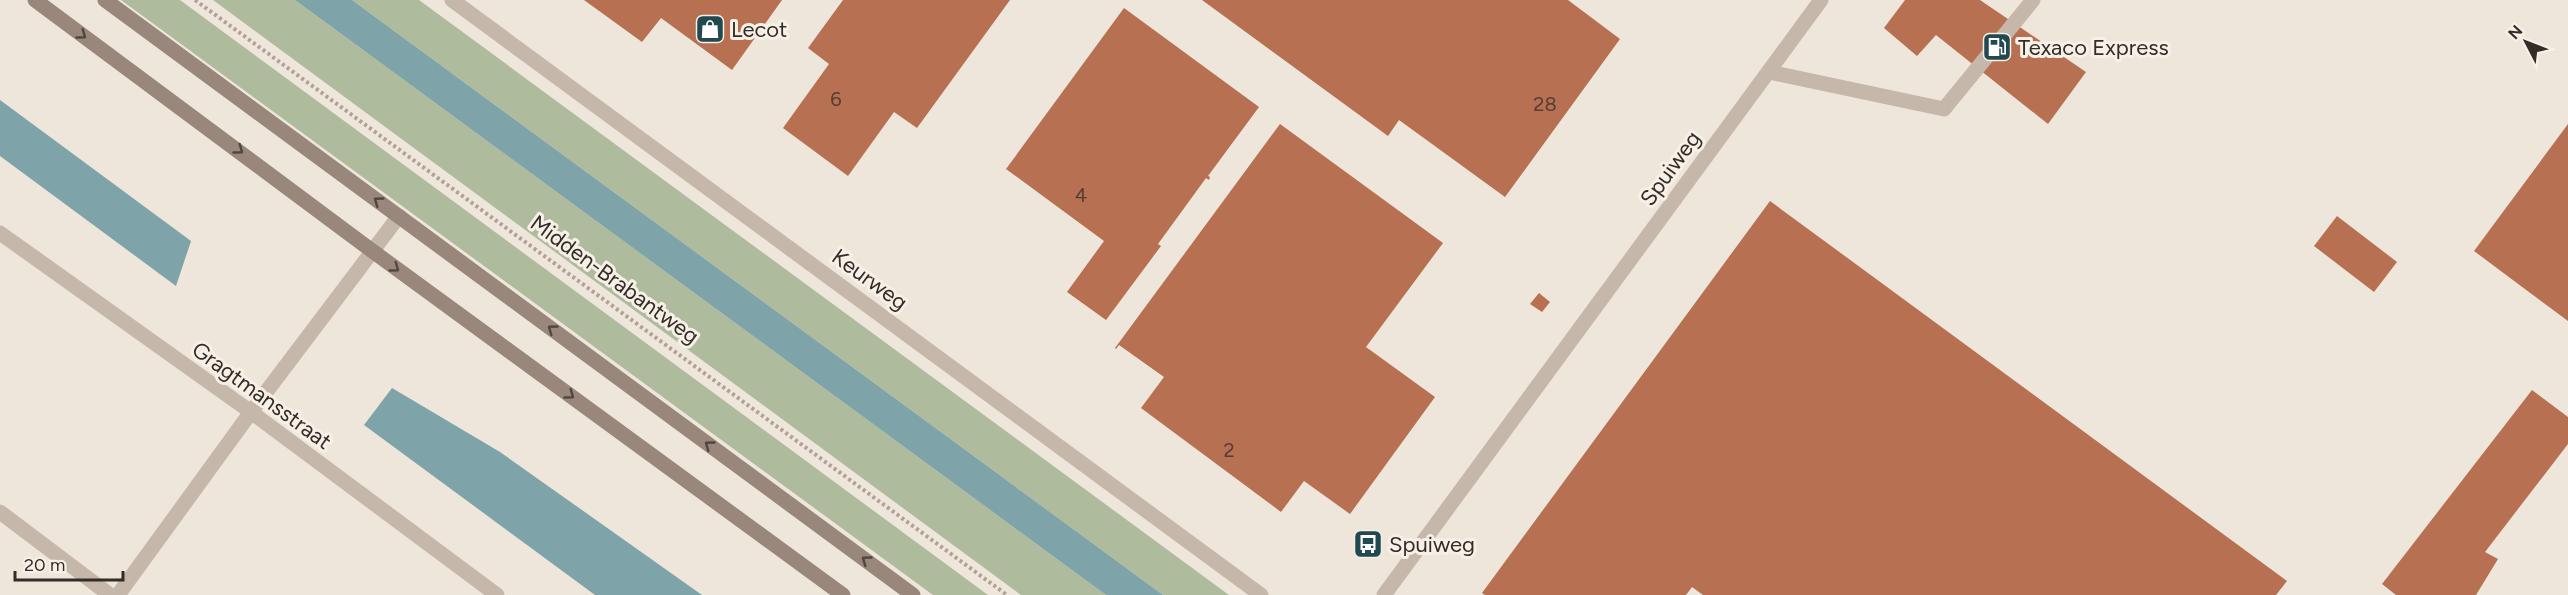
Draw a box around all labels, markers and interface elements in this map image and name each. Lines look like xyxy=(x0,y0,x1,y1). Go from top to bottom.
north arrow xyxy=(2496,12,2556,72)
shop icon: Lecot xyxy=(694,13,726,45)
place label: Lecot xyxy=(731,16,787,43)
text: N xyxy=(2504,21,2526,43)
one-way arrow xyxy=(76,27,87,38)
fuel station icon: Texaco Express xyxy=(1981,31,2013,63)
place label: Texaco Express xyxy=(2018,34,2169,61)
house number: 6 xyxy=(830,87,842,111)
house number: 28 xyxy=(1533,92,1557,116)
street label: Spuiweg xyxy=(1634,126,1707,211)
one-way arrow xyxy=(233,143,244,154)
house number: 4 xyxy=(1075,183,1087,207)
one-way arrow xyxy=(373,197,384,208)
street label: Midden-Brabantweg xyxy=(525,209,704,350)
street label: Keurweg xyxy=(827,243,913,316)
one-way arrow xyxy=(389,261,400,272)
one-way arrow xyxy=(547,325,558,336)
street label: Gragtmansstraat xyxy=(187,336,337,455)
one-way arrow xyxy=(563,388,574,399)
house number: 2 xyxy=(1223,438,1235,462)
one-way arrow xyxy=(704,441,715,452)
bus stop icon: Spuiweg xyxy=(1352,528,1384,560)
place label: Spuiweg xyxy=(1389,531,1475,558)
scale bar xyxy=(15,544,123,582)
text: 20 m xyxy=(24,554,65,576)
one-way arrow xyxy=(861,557,872,568)

